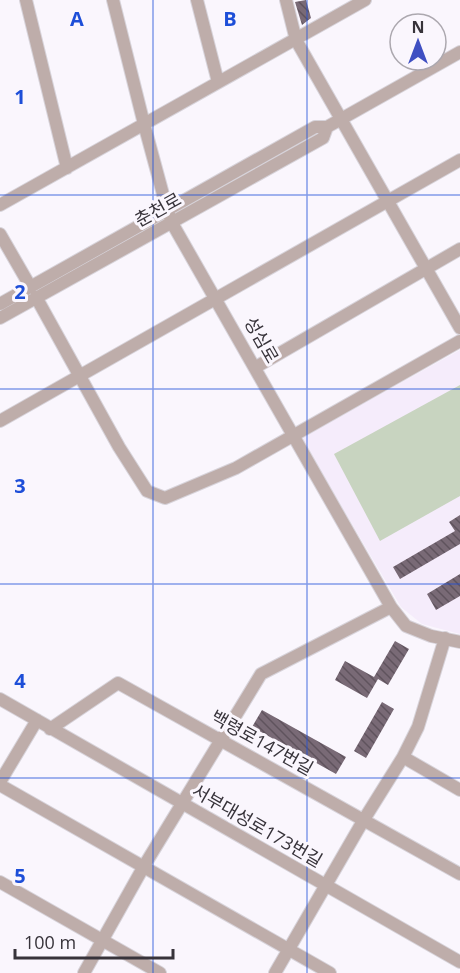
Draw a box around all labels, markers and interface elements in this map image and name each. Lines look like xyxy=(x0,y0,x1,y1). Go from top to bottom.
text: A xyxy=(70,5,84,32)
text: B xyxy=(223,5,237,32)
north arrow xyxy=(388,12,448,72)
text: N xyxy=(411,16,425,38)
text: 1 xyxy=(14,83,26,110)
street label: 춘천로 xyxy=(130,187,185,232)
text: 2 xyxy=(14,278,26,305)
street label: 성심로 xyxy=(239,312,285,367)
text: 3 xyxy=(14,472,26,499)
text: 4 xyxy=(14,667,26,694)
street label: 백령로147번길 xyxy=(207,704,318,780)
street label: 서부대성로173번길 xyxy=(188,778,327,872)
text: 5 xyxy=(14,862,26,889)
scale bar xyxy=(15,922,172,960)
text: 100 m xyxy=(24,930,76,954)

